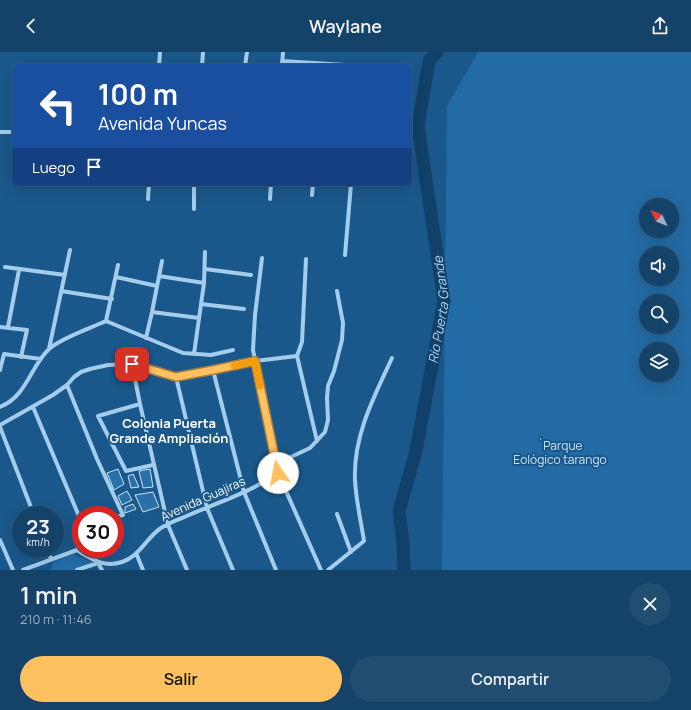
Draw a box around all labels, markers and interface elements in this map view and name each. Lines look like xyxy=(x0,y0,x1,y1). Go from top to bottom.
text: Waylane xyxy=(309,14,382,38)
icon: back xyxy=(20,15,42,37)
icon: share xyxy=(649,15,671,37)
text: 100 m xyxy=(98,75,178,113)
icon: left xyxy=(32,80,84,132)
text: Avenida Yuncas xyxy=(98,111,227,135)
icon: arrive xyxy=(83,156,105,178)
text: Luego xyxy=(32,157,75,178)
north arrow xyxy=(639,198,679,238)
map controls xyxy=(639,198,679,382)
button: sound xyxy=(639,246,679,286)
water label: Río Puerta Grande xyxy=(424,254,453,365)
button: search xyxy=(639,294,679,334)
button: layers xyxy=(639,342,679,382)
pin xyxy=(115,347,149,381)
icon: arrive xyxy=(121,353,143,375)
district label: Colonia Puerta Grande Ampliación xyxy=(110,414,228,447)
park label: ´Parque Eológico tarango xyxy=(513,437,607,468)
position arrow xyxy=(257,452,299,494)
street label: Avenida Guajiras xyxy=(158,472,248,525)
speed limit sign: 30 xyxy=(72,506,124,558)
text: 23 xyxy=(26,513,50,540)
text: km/h xyxy=(26,535,50,549)
text: 1 min xyxy=(20,578,77,611)
button: close xyxy=(629,583,671,625)
text: 210 m · 11:46 xyxy=(20,610,92,628)
button: Salir xyxy=(20,656,342,702)
button: Compartir xyxy=(350,656,671,702)

